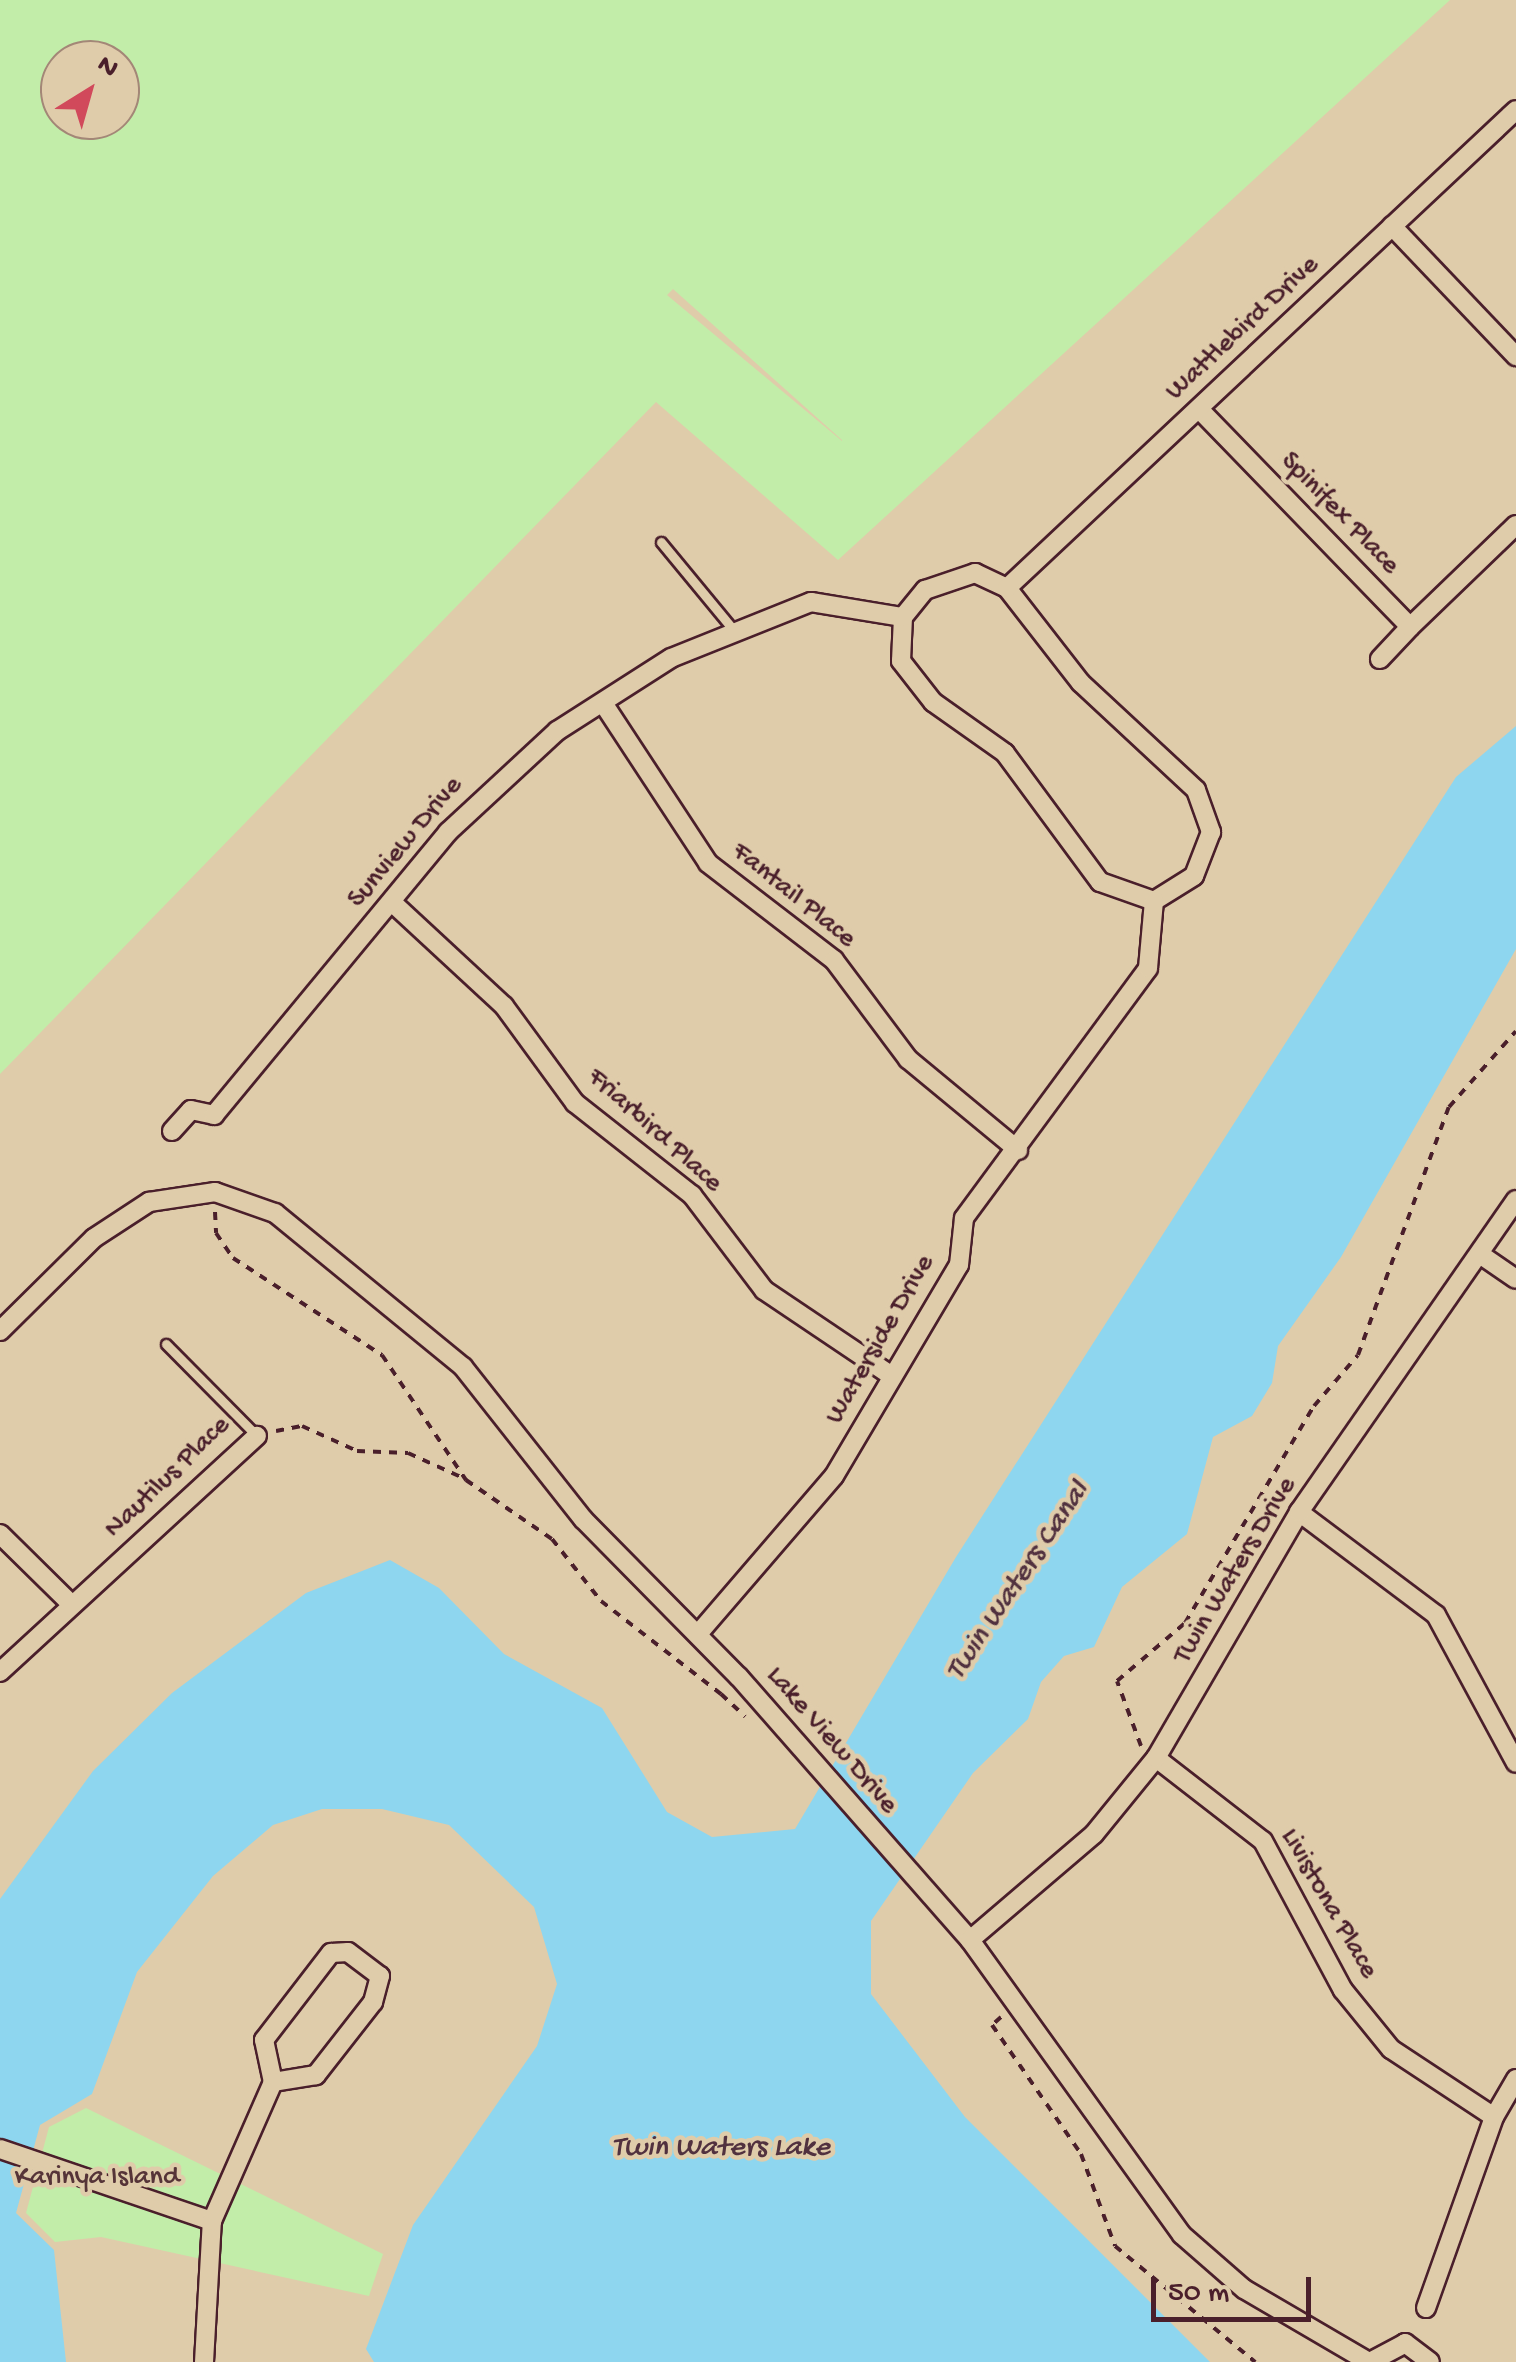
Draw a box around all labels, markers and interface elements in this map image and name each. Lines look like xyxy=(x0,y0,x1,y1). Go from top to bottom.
north arrow xyxy=(40,40,140,140)
text: N xyxy=(90,49,124,86)
street label: Wattlebird Drive xyxy=(1159,249,1327,409)
street label: Spinifex Place xyxy=(1272,446,1406,582)
street label: Sunview Drive xyxy=(341,770,471,916)
street label: Fantail Place xyxy=(724,836,862,956)
street label: Friarbird Place xyxy=(579,1061,729,1201)
street label: Waterside Drive xyxy=(819,1249,943,1431)
street label: Nautilus Place xyxy=(98,1410,238,1546)
street label: Twin Waters Drive xyxy=(1167,1472,1305,1670)
water label: Twin Waters Canal xyxy=(939,1476,1099,1688)
street label: Lake View Drive xyxy=(758,1660,904,1822)
street label: Livistona Place xyxy=(1272,1823,1384,1985)
water label: Twin Waters Lake xyxy=(612,2131,830,2167)
park label: Karinya Island xyxy=(15,2161,179,2195)
scale bar xyxy=(1156,2257,1316,2319)
text: 50 m xyxy=(1168,2277,1229,2312)

